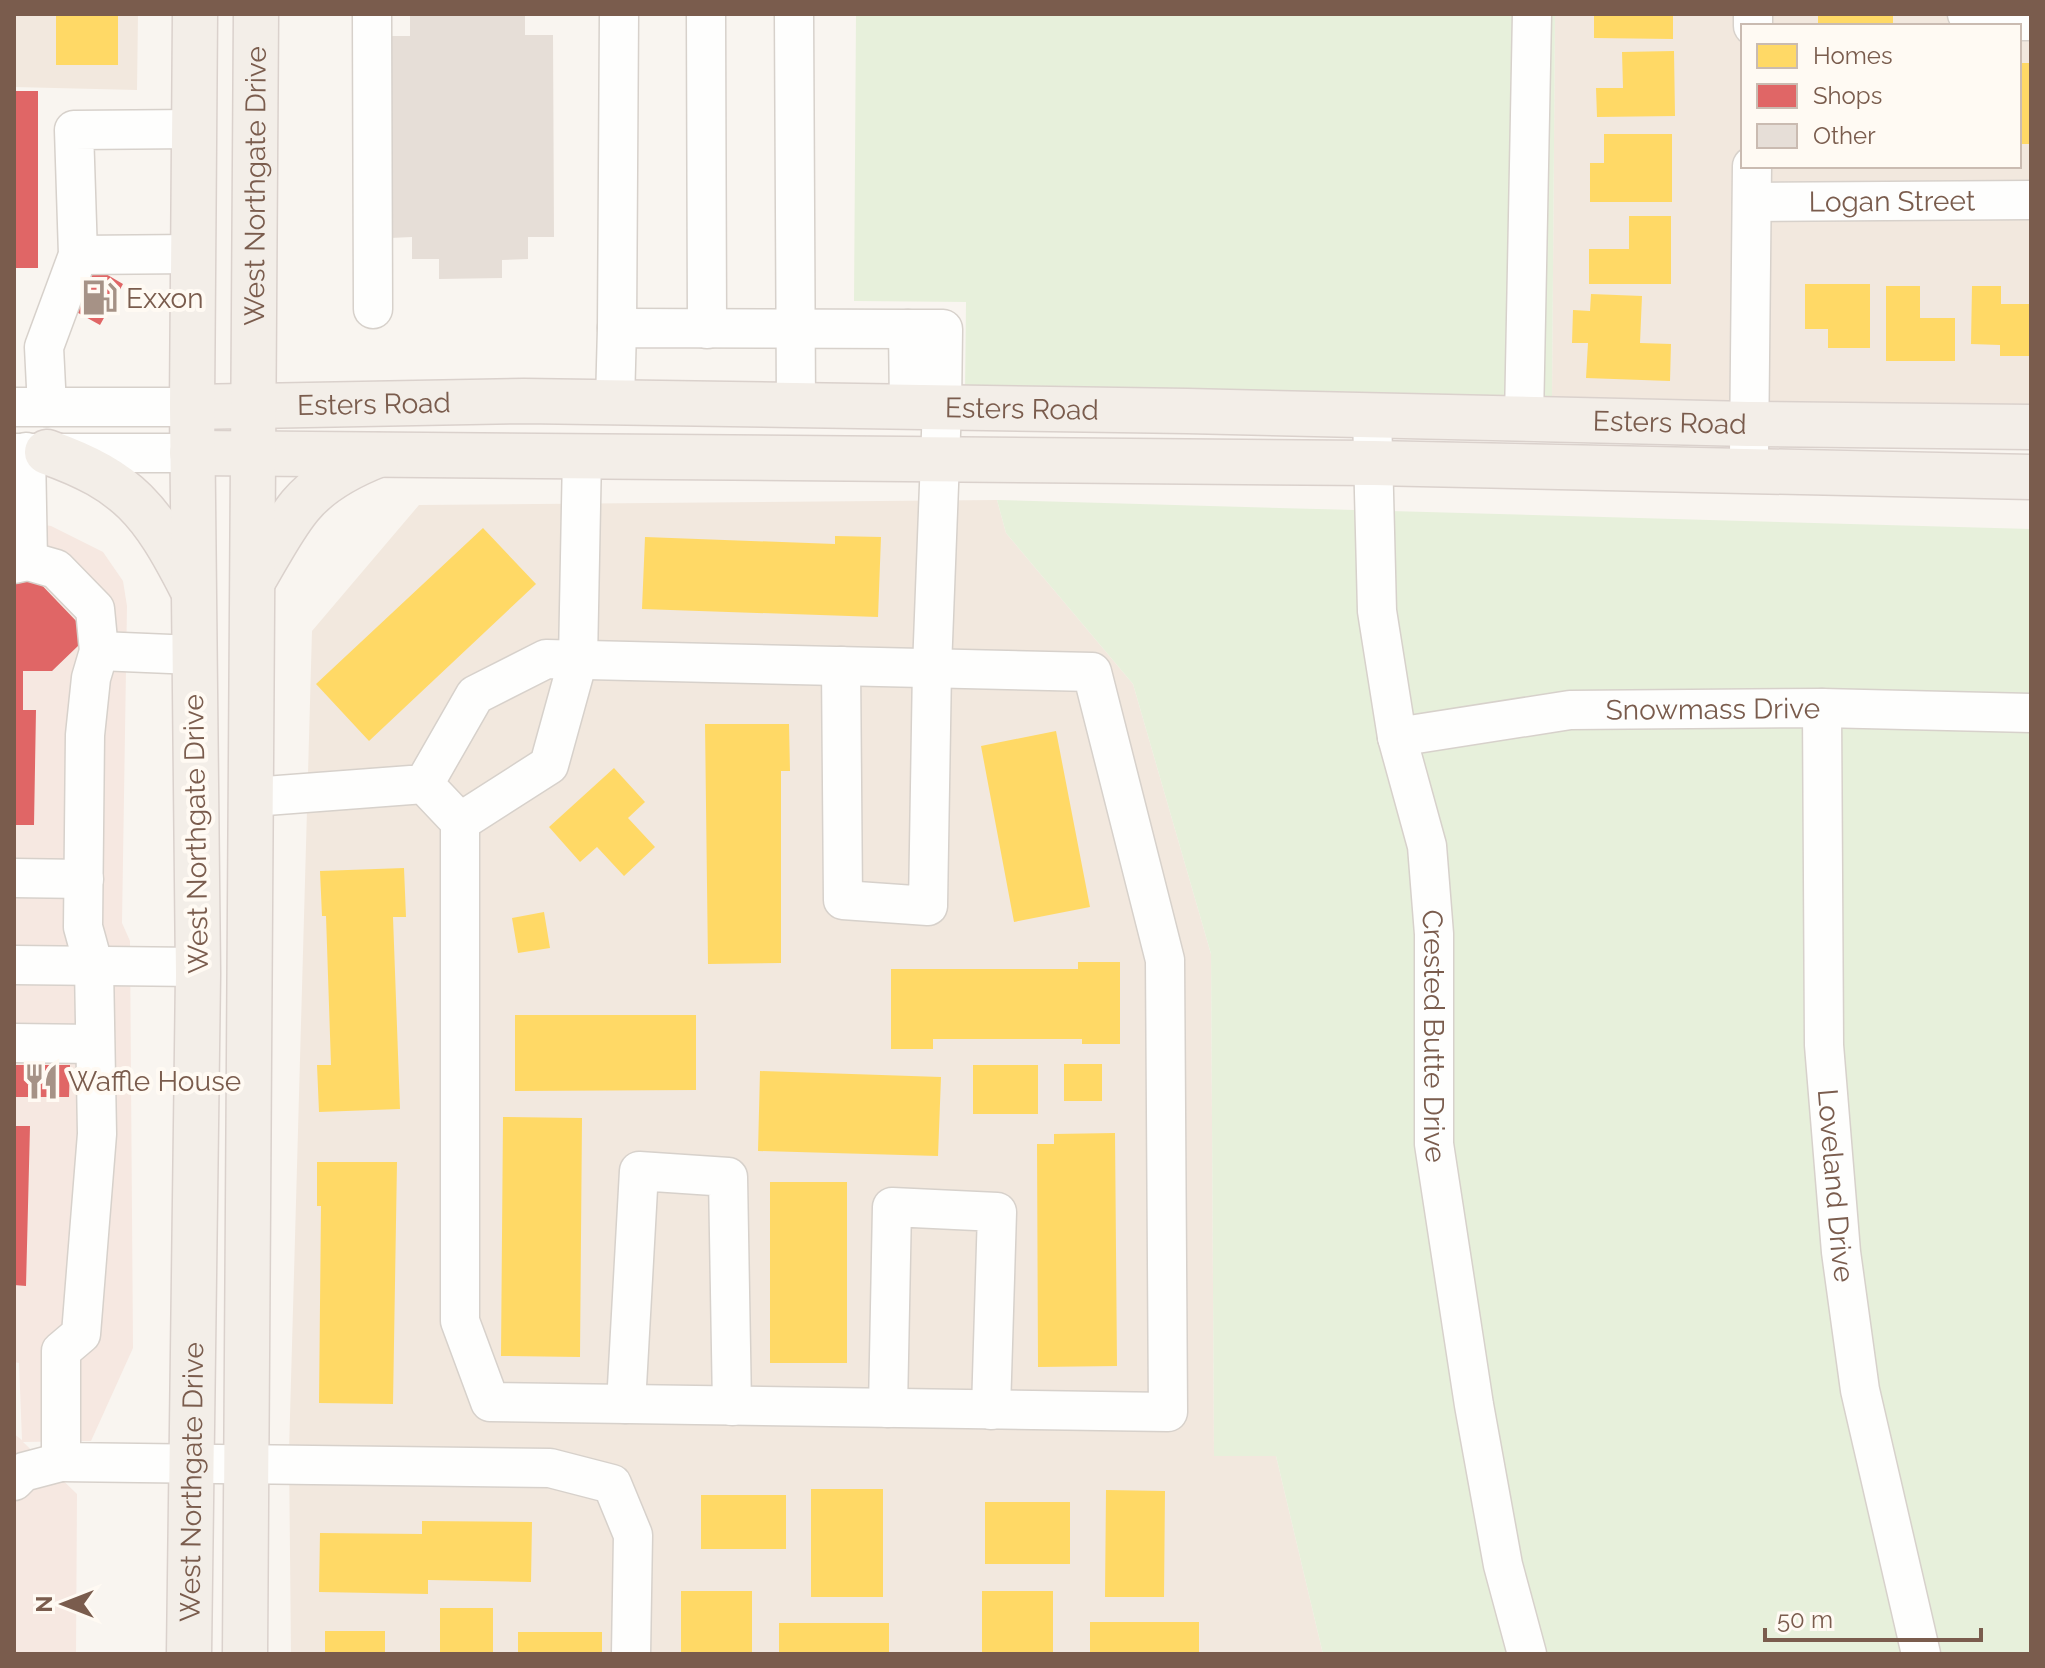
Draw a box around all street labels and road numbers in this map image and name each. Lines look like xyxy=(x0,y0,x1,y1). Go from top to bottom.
street label: West Northgate Drive xyxy=(237,46,272,326)
street label: Logan Street xyxy=(1809,184,1976,218)
street label: Esters Road xyxy=(297,386,451,422)
street label: Esters Road xyxy=(945,391,1099,426)
street label: Esters Road xyxy=(1592,404,1747,440)
street label: Snowmass Drive xyxy=(1606,692,1820,726)
street label: West Northgate Drive xyxy=(177,694,215,974)
street label: Crested Butte Drive xyxy=(1416,908,1453,1165)
street label: Loveland Drive xyxy=(1811,1088,1861,1284)
street label: West Northgate Drive xyxy=(173,1342,210,1622)

